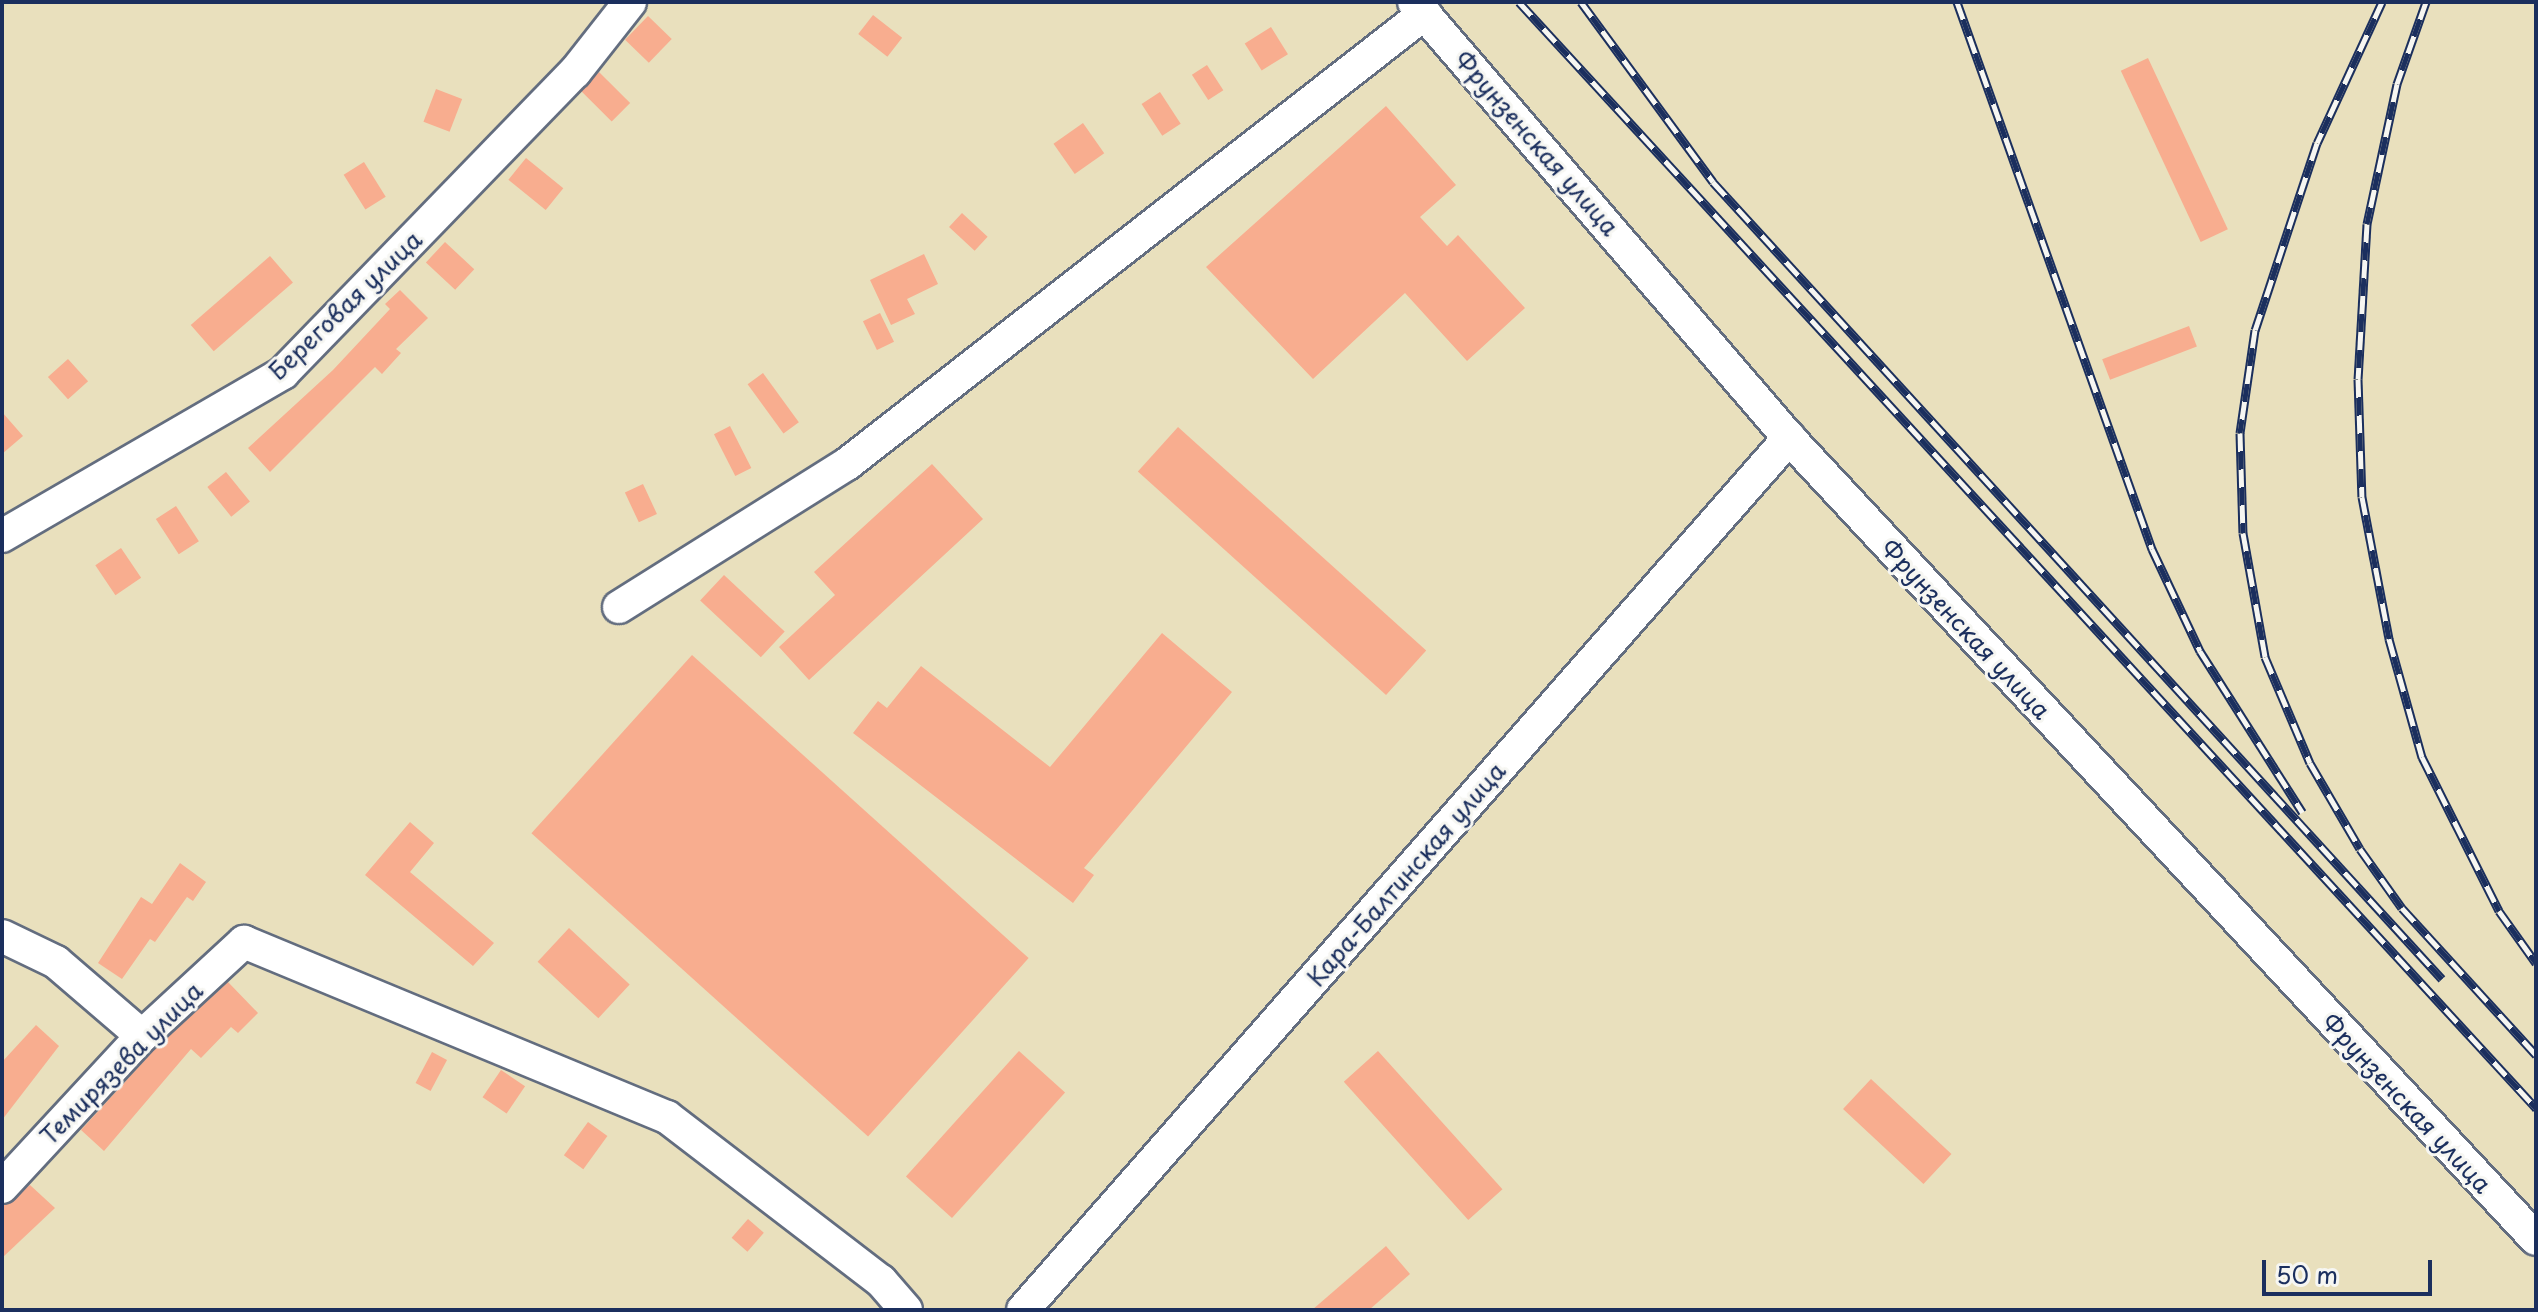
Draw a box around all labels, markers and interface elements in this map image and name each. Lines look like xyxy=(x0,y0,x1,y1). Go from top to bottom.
street label: Фрунзенская улица xyxy=(1449,44,1625,242)
street label: Береговая улица xyxy=(262,225,428,385)
street label: Фрунзенская улица xyxy=(1875,533,2057,725)
street label: Кара-Балтинская улица xyxy=(1301,756,1511,992)
street label: Темирязева улица xyxy=(33,975,209,1151)
street label: Фрунзенская улица xyxy=(2316,1007,2498,1199)
scale bar xyxy=(2266,1244,2436,1294)
text: 50 m xyxy=(2276,1256,2338,1292)

